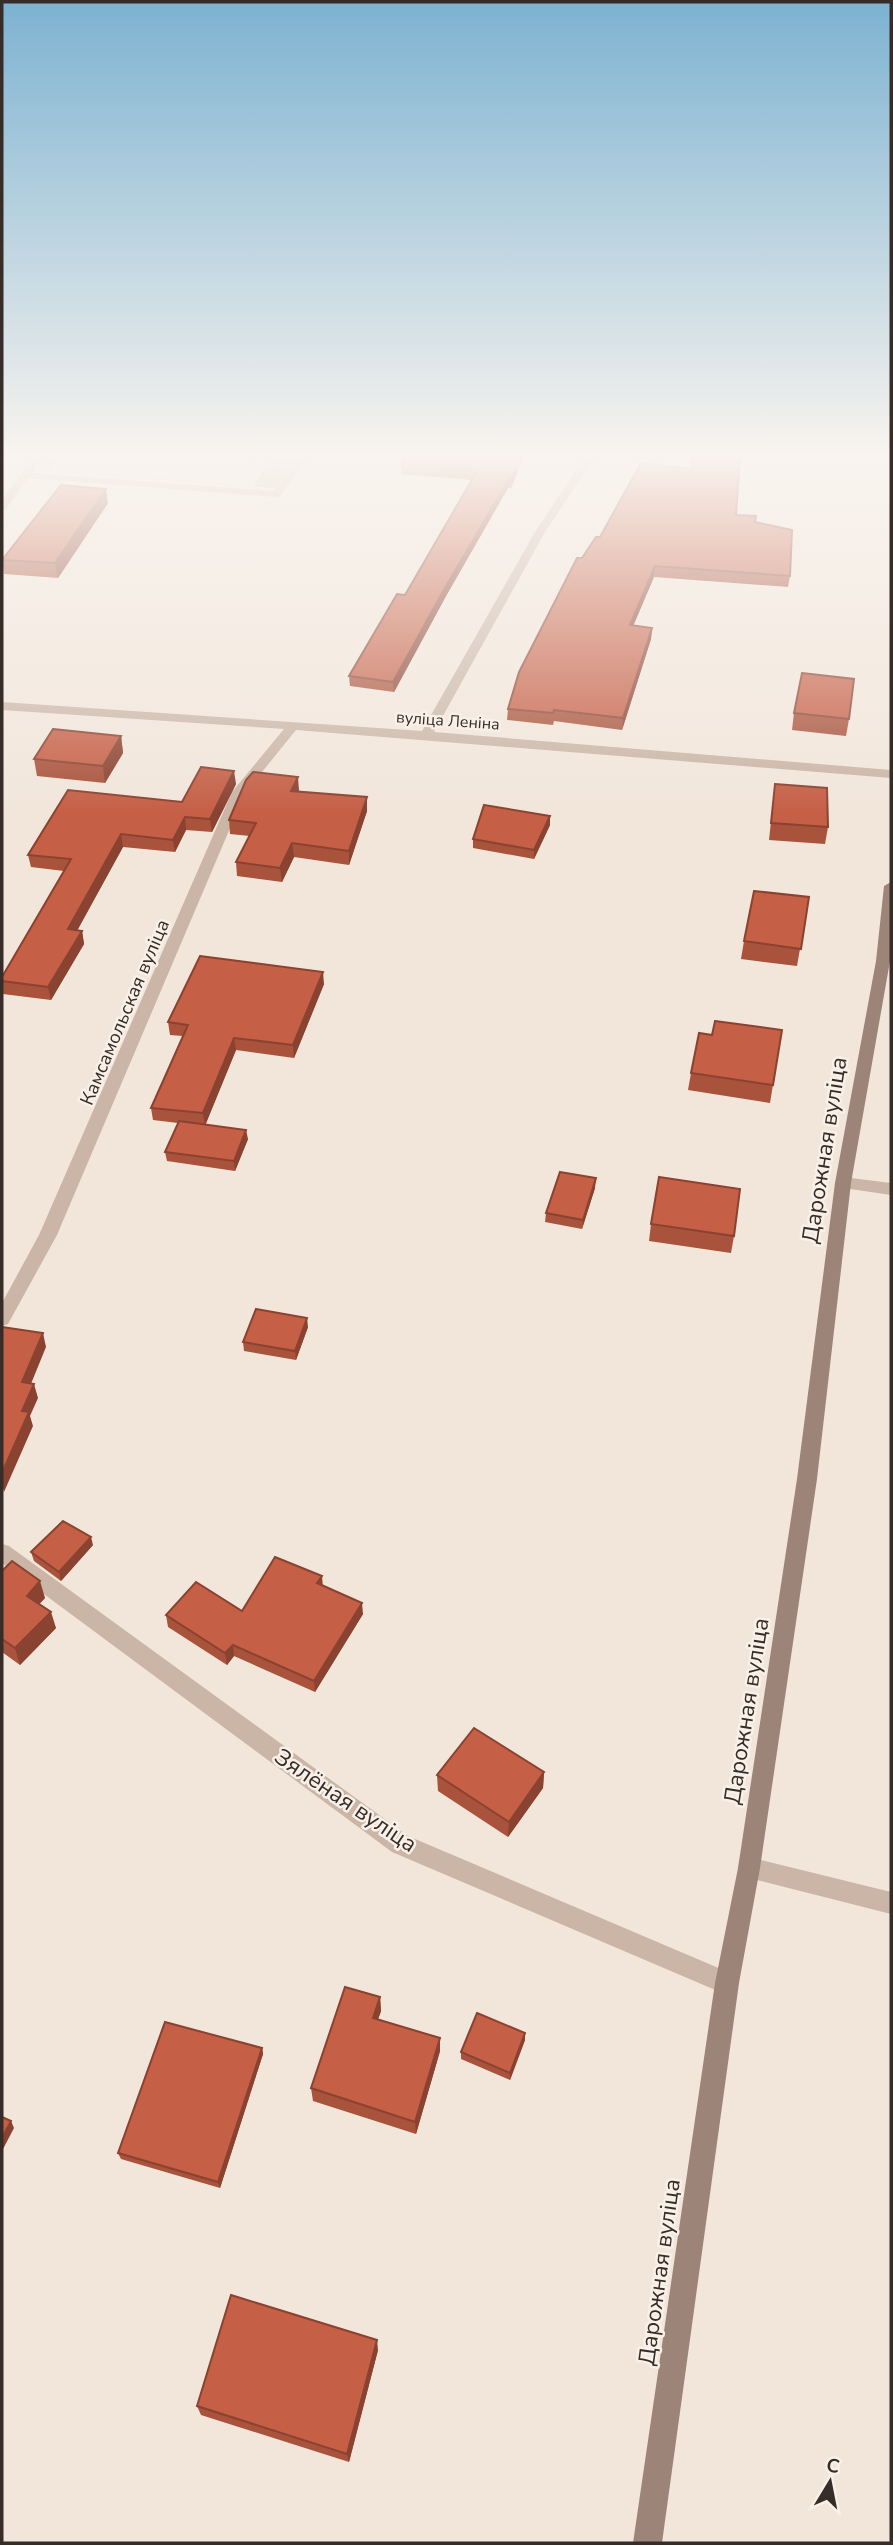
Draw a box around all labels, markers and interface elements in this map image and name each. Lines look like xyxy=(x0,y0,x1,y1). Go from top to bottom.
street label: вуліца Леніна xyxy=(395,706,500,736)
street label: Камсамольская вуліца xyxy=(74,915,176,1109)
street label: Дарожная вуліца xyxy=(794,1055,855,1245)
street label: Дарожная вуліца xyxy=(716,1616,777,1806)
street label: Зялёная вуліца xyxy=(268,1741,423,1860)
street label: Дарожная вуліца xyxy=(631,2177,688,2367)
north arrow xyxy=(795,2447,865,2517)
text: С xyxy=(824,2452,841,2480)

